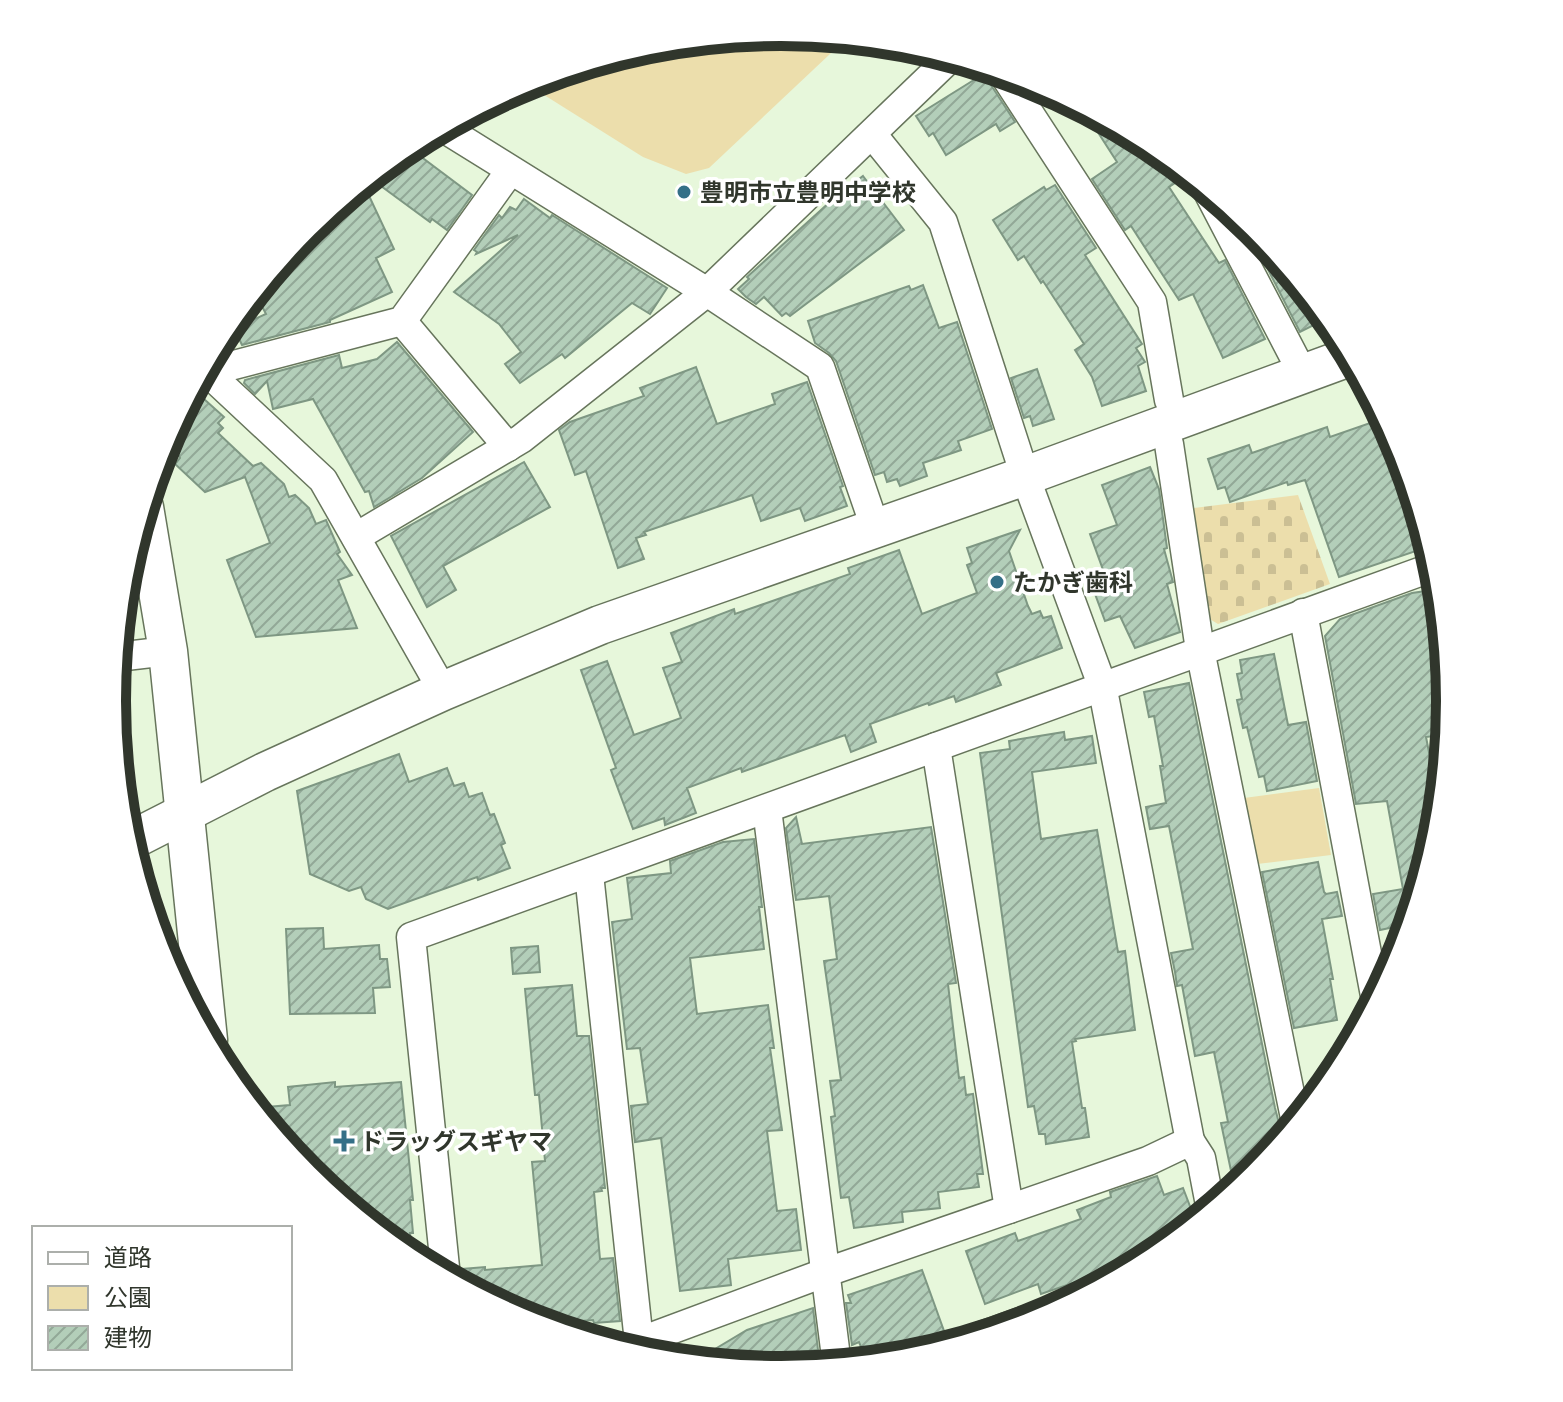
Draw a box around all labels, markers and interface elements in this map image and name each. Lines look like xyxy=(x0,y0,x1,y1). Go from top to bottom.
place label: 豊明市立豊明中学校 xyxy=(700,176,916,208)
marker: 豊明市立豊明中学校 xyxy=(675,183,693,201)
place label: たかぎ歯科 xyxy=(1013,566,1133,598)
marker: たかぎ歯科 xyxy=(988,573,1006,591)
place label: ドラッグスギヤマ xyxy=(360,1125,552,1157)
marker: ドラッグスギヤマ xyxy=(335,1132,353,1150)
legend xyxy=(32,1226,292,1370)
text: 道路 xyxy=(104,1241,152,1273)
text: 公園 xyxy=(104,1281,152,1313)
text: 建物 xyxy=(104,1321,152,1353)

